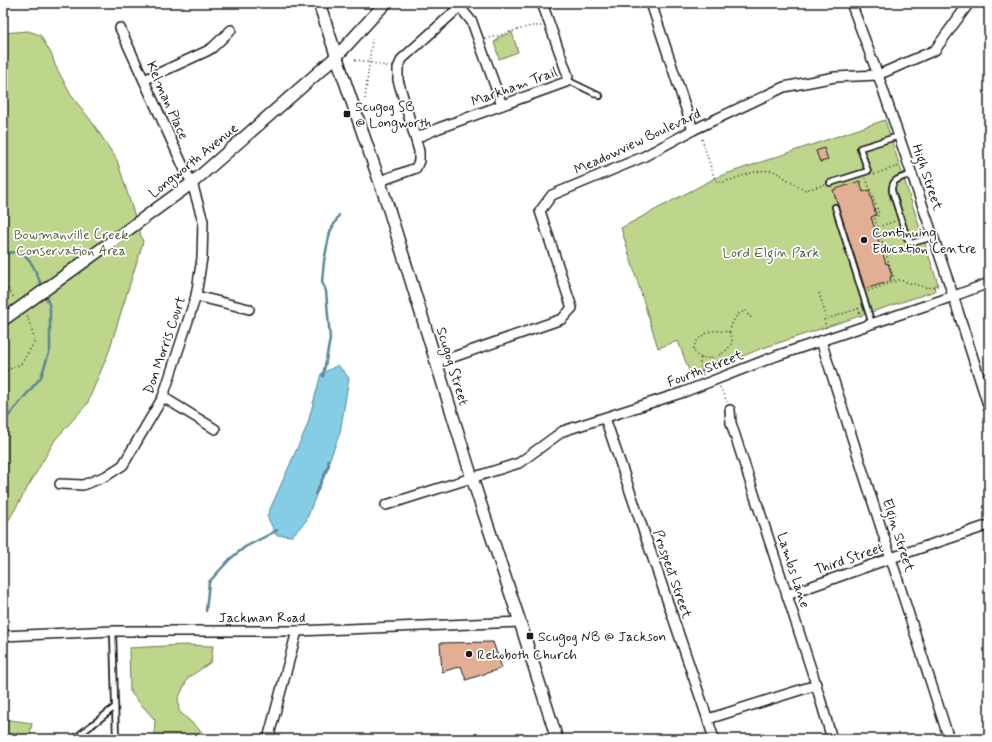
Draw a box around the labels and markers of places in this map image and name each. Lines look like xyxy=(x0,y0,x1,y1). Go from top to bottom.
place label: Scugog SB @ Longworth xyxy=(355,98,431,133)
marker: Scugog SB @ Longworth xyxy=(342,109,352,119)
place label: Continuing Education Centre xyxy=(872,224,977,258)
marker: Continuing Education Centre xyxy=(859,235,869,245)
place label: Scugog NB @ Jackson xyxy=(538,628,666,647)
marker: Scugog NB @ Jackson xyxy=(525,631,535,641)
place label: Rehoboth Church xyxy=(477,646,577,664)
marker: Rehoboth Church xyxy=(464,649,474,659)

